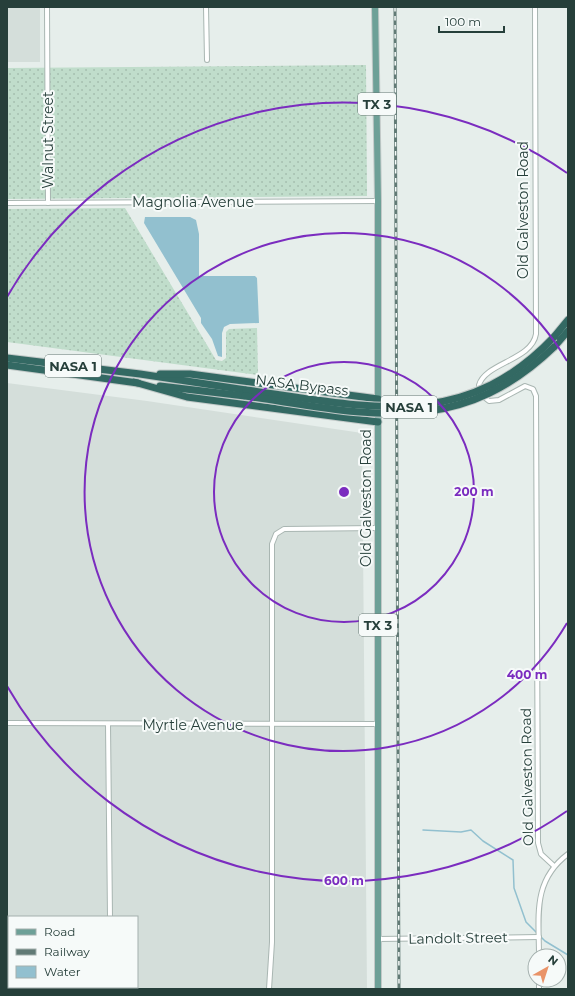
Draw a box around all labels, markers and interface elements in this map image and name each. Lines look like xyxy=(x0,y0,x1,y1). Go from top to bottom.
scale bar xyxy=(439,8,504,34)
text: 100 m xyxy=(445,14,481,29)
street label: Walnut Street xyxy=(39,91,57,189)
road number: TX 3 xyxy=(358,93,396,115)
street label: Old Galveston Road xyxy=(514,141,532,279)
street label: Magnolia Avenue xyxy=(132,193,254,211)
road number: NASA 1 xyxy=(45,355,101,377)
street label: NASA Bypass xyxy=(255,370,350,400)
road number: NASA 1 xyxy=(381,396,437,418)
street label: Old Galveston Road xyxy=(357,429,375,567)
text: 200 m xyxy=(454,484,494,499)
centre of rings xyxy=(337,485,351,499)
road number: TX 3 xyxy=(359,614,397,636)
text: 400 m xyxy=(507,667,547,682)
street label: Old Galveston Road xyxy=(517,708,537,846)
street label: Myrtle Avenue xyxy=(142,716,244,734)
text: 600 m xyxy=(324,873,364,888)
legend xyxy=(8,916,138,988)
text: Road xyxy=(44,924,75,939)
street label: Landolt Street xyxy=(408,928,508,948)
text: Railway xyxy=(44,944,90,959)
north arrow xyxy=(527,948,567,988)
text: N xyxy=(545,952,561,968)
text: Water xyxy=(44,964,81,979)

